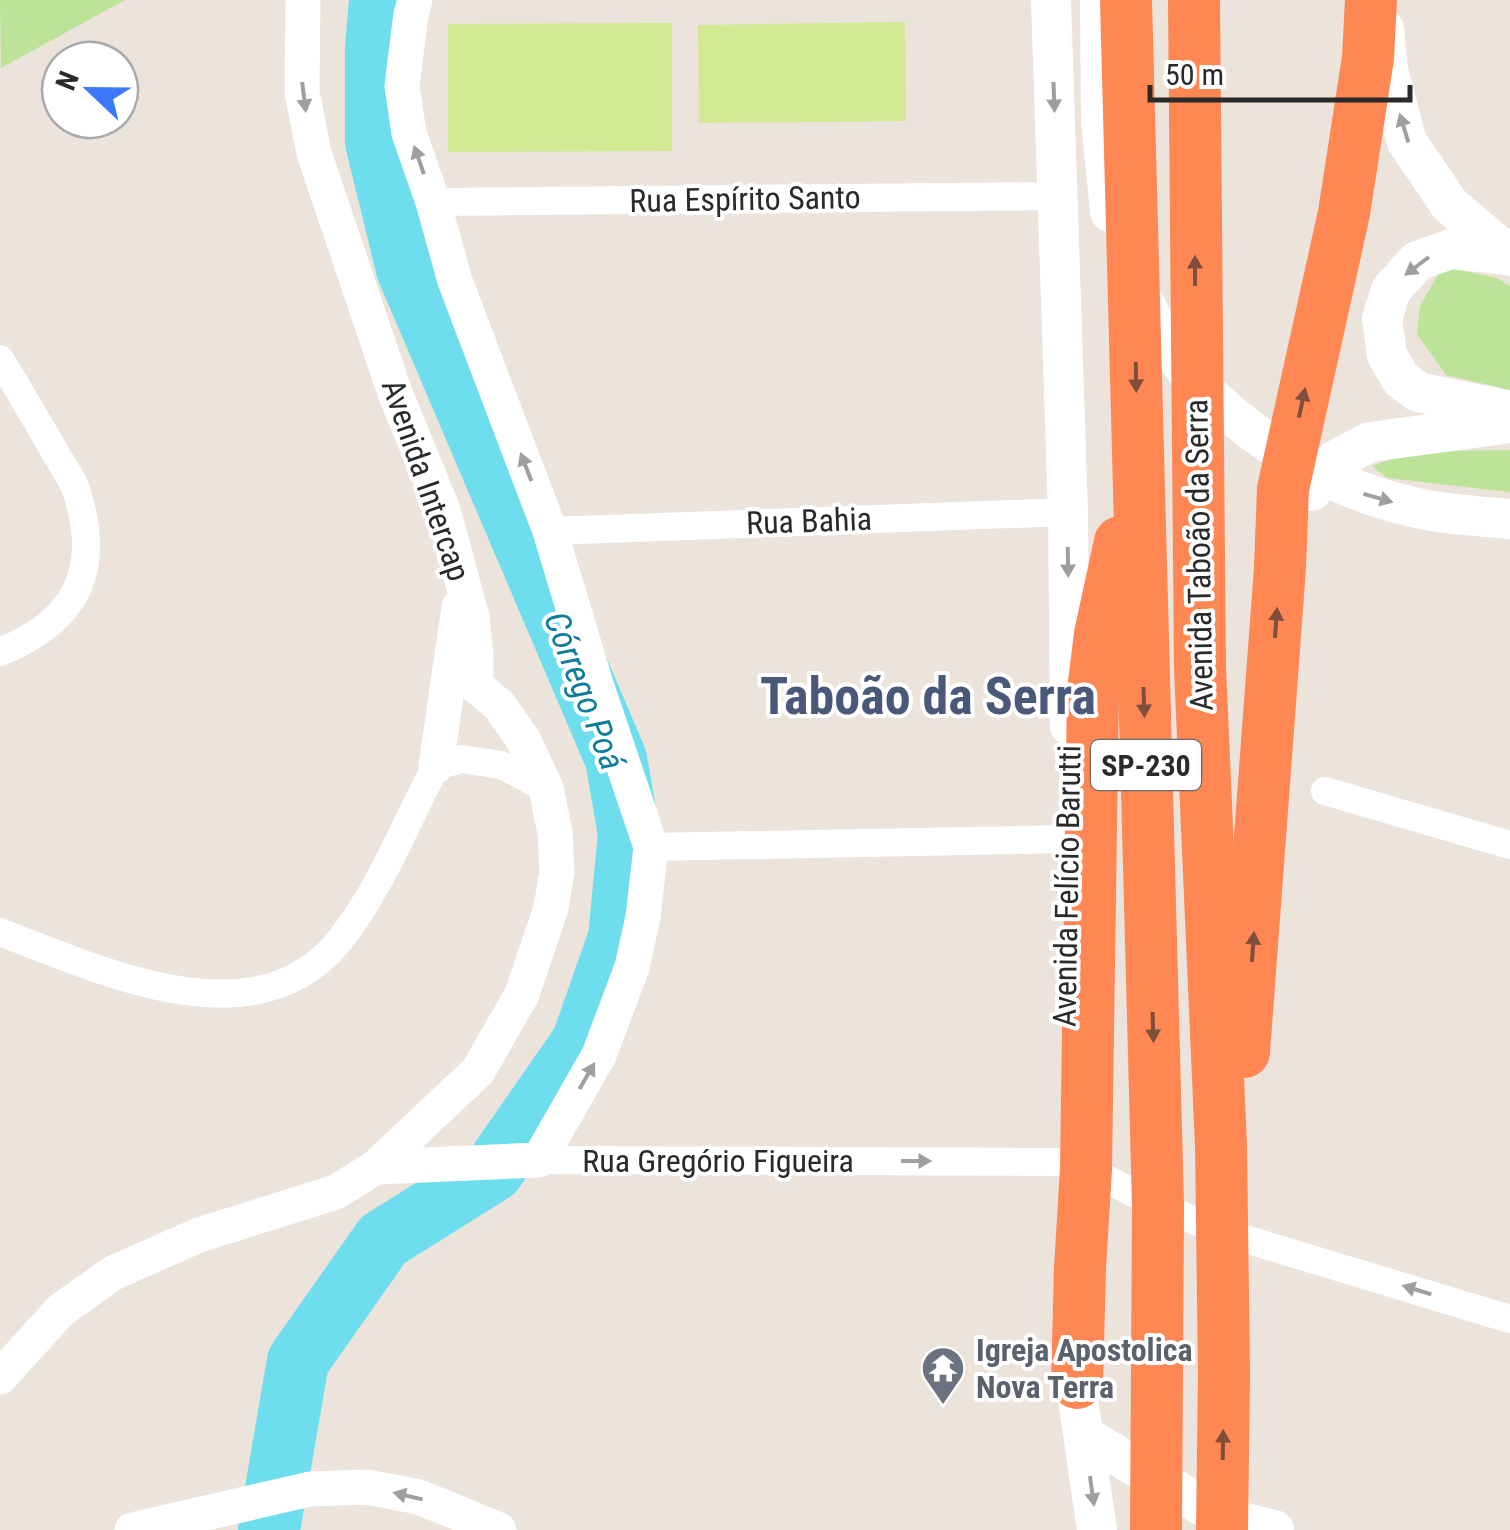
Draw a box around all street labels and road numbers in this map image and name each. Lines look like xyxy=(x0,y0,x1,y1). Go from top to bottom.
street label: Rua Espírito Santo xyxy=(629,178,861,220)
street label: Avenida Intercap xyxy=(374,374,478,586)
street label: Avenida Taboão da Serra xyxy=(1177,399,1221,711)
street label: Rua Bahia xyxy=(745,500,873,542)
road number: SP-230 xyxy=(1091,740,1201,790)
street label: Avenida Felício Barutti xyxy=(1046,745,1088,1027)
street label: Rua Gregório Figueira xyxy=(582,1142,854,1180)

